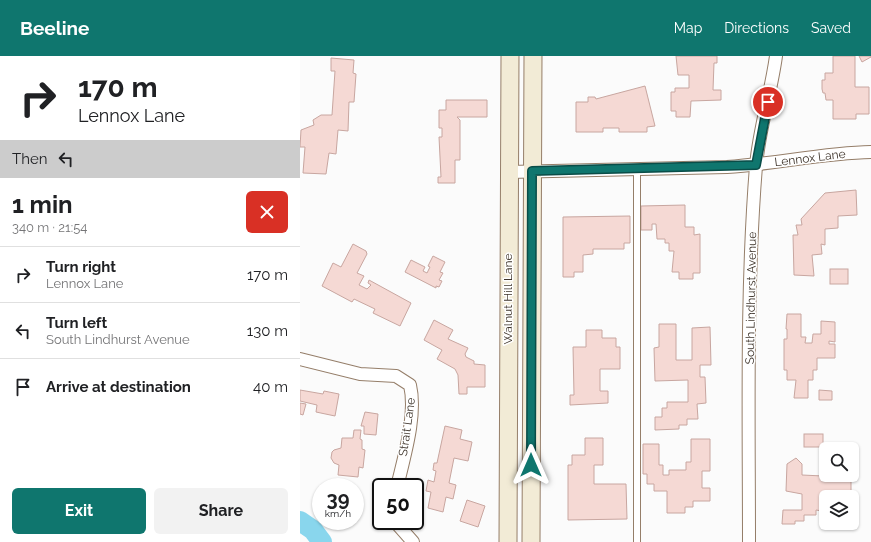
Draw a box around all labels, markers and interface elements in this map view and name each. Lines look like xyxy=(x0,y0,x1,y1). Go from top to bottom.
text: Beeline xyxy=(20,17,89,39)
text: Map xyxy=(674,20,702,36)
text: Directions xyxy=(724,20,789,36)
text: Saved xyxy=(811,20,851,36)
text: 170 m xyxy=(78,71,158,104)
icon: right xyxy=(12,72,64,124)
pin xyxy=(751,85,785,119)
icon: arrive xyxy=(757,91,779,113)
text: Lennox Lane xyxy=(78,105,185,126)
street label: Lennox Lane xyxy=(774,147,846,169)
icon: left xyxy=(55,148,77,170)
text: Then xyxy=(12,150,47,168)
text: 1 min xyxy=(12,190,73,219)
button: close xyxy=(246,191,288,233)
text: 340 m · 21:54 xyxy=(12,220,87,235)
street label: South Lindhurst Avenue xyxy=(743,232,759,364)
street label: Walnut Hill Lane xyxy=(501,253,515,345)
text: Turn right xyxy=(46,258,116,276)
icon: right xyxy=(12,264,34,286)
text: 170 m xyxy=(247,266,288,284)
text: Lennox Lane xyxy=(46,276,123,291)
text: Turn left xyxy=(46,314,107,332)
icon: left xyxy=(12,320,34,342)
text: 130 m xyxy=(247,322,288,340)
text: South Lindhurst Avenue xyxy=(46,332,190,347)
icon: arrive xyxy=(12,376,34,398)
text: Arrive at destination xyxy=(46,378,191,396)
text: 40 m xyxy=(253,378,288,396)
street label: Strait Lane xyxy=(396,397,418,457)
map controls xyxy=(819,442,859,530)
button: search xyxy=(819,442,859,482)
position arrow xyxy=(510,444,552,486)
speed limit sign: 50 xyxy=(372,478,424,530)
text: 39 xyxy=(327,487,349,511)
button: Exit xyxy=(12,488,146,534)
button: Share xyxy=(154,488,288,534)
button: layers xyxy=(819,490,859,530)
text: km/h xyxy=(325,508,351,519)

